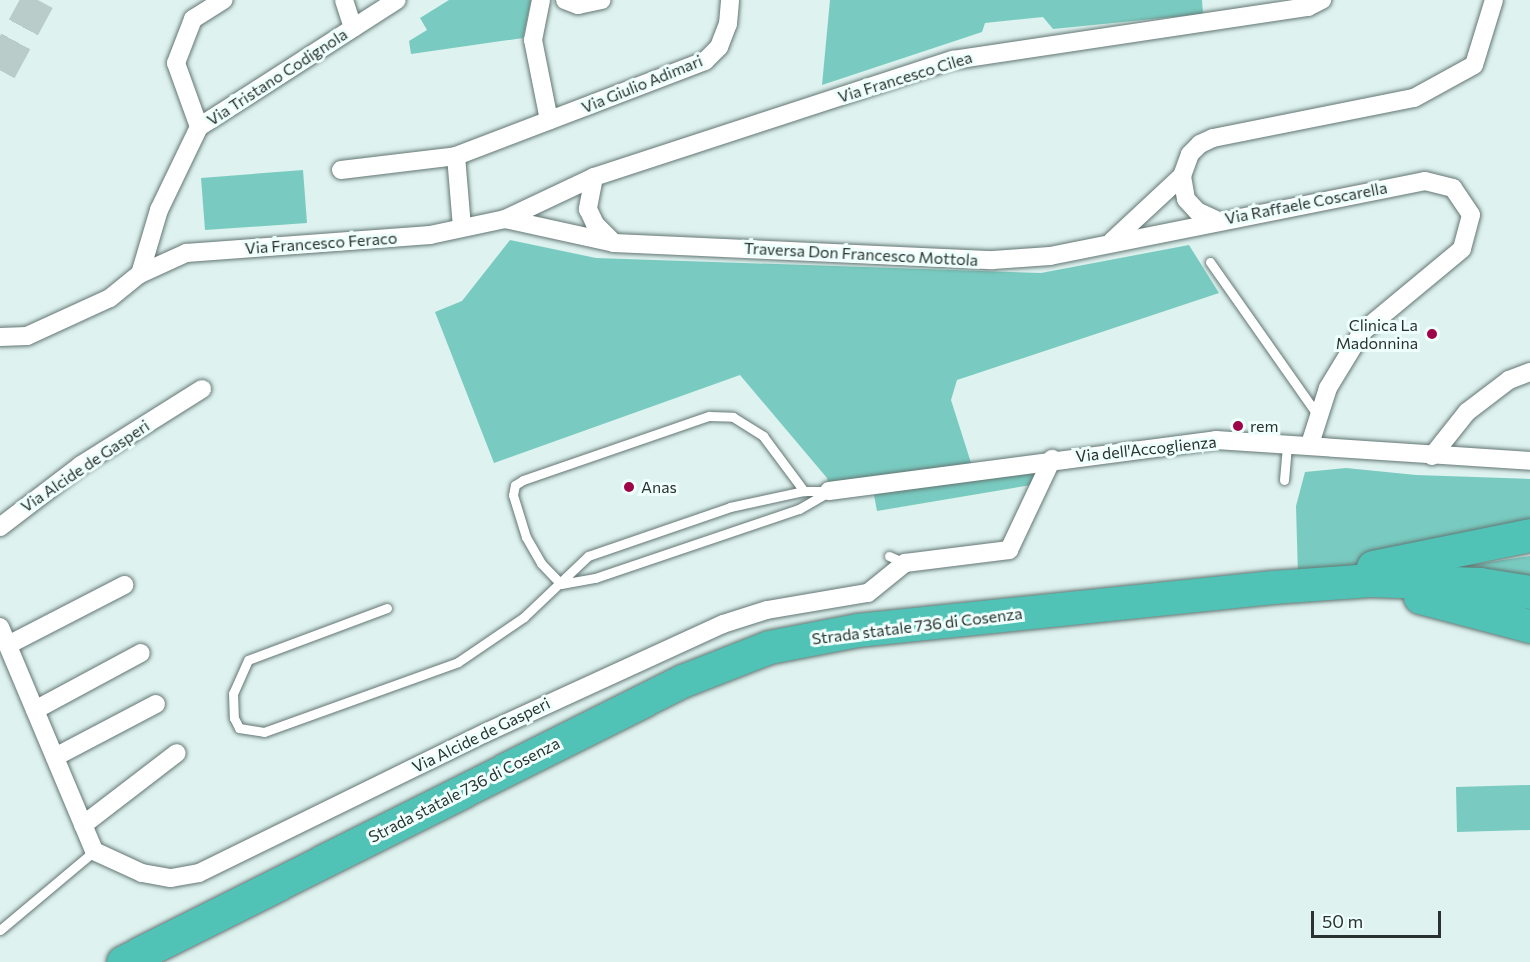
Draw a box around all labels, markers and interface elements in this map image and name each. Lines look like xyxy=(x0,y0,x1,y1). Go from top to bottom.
street label: Via Tristano Codignola xyxy=(203,24,351,130)
street label: Via Francesco Cilea xyxy=(836,47,974,107)
street label: Via Giulio Adimari xyxy=(579,51,705,117)
street label: Via Raffaele Coscarella xyxy=(1223,178,1389,228)
street label: Via Francesco Feraco xyxy=(244,228,398,258)
street label: Traversa Don Francesco Mottola xyxy=(743,238,979,270)
place label: Clinica La Madonnina xyxy=(1336,315,1418,353)
marker: Clinica La Madonnina xyxy=(1423,325,1441,343)
street label: Via Alcide de Gasperi xyxy=(17,416,153,516)
place label: rem xyxy=(1250,416,1279,436)
marker: rem xyxy=(1231,419,1245,433)
street label: Via dell'Accoglienza xyxy=(1075,432,1217,466)
place label: Anas xyxy=(641,477,677,497)
marker: Anas xyxy=(622,480,636,494)
street label: Strada statale 736 di Cosenza xyxy=(811,604,1023,648)
street label: Via Alcide de Gasperi xyxy=(409,693,553,777)
street label: Strada statale 736 di Cosenza xyxy=(365,733,563,847)
scale bar xyxy=(1314,899,1444,937)
text: 50 m xyxy=(1322,910,1363,932)

